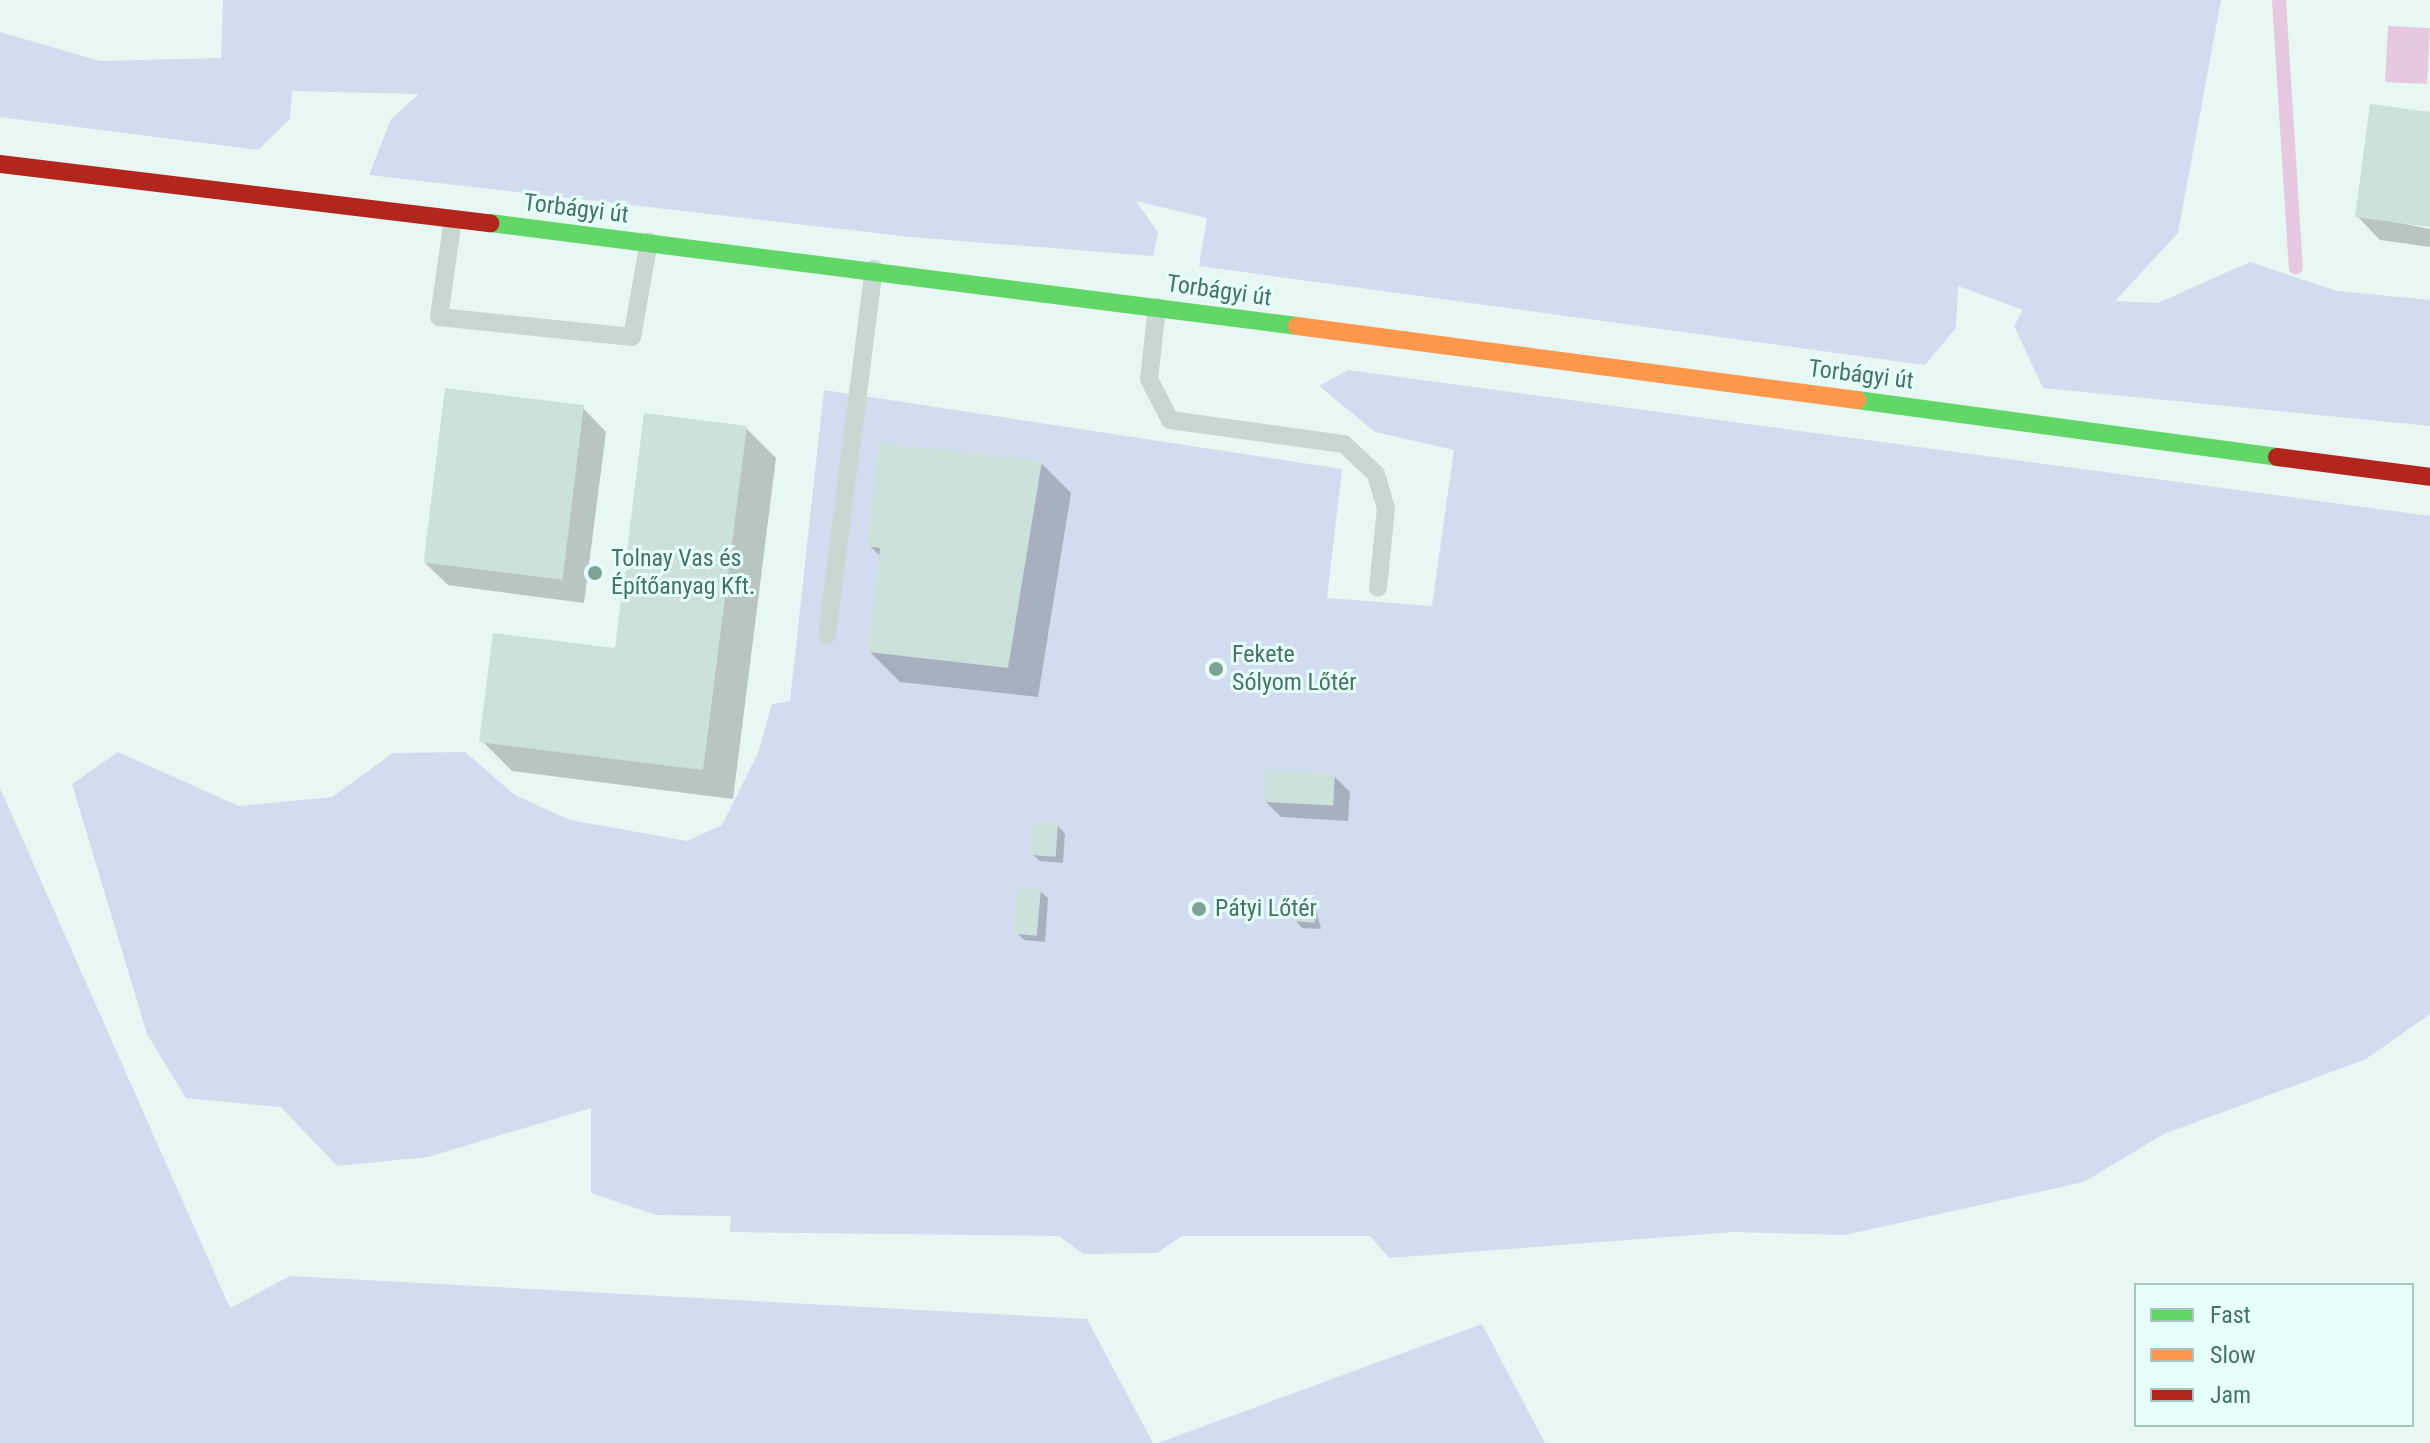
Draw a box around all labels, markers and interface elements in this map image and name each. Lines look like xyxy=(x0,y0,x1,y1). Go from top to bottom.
street label: Torbágyi út xyxy=(522,188,630,230)
street label: Torbágyi út xyxy=(1165,269,1273,313)
street label: Torbágyi út xyxy=(1807,354,1915,396)
place label: Tolnay Vas és Építőanyag Kft. xyxy=(611,545,755,601)
marker: Tolnay Vas és Építőanyag Kft. xyxy=(586,564,604,582)
place label: Fekete Sólyom Lőtér xyxy=(1232,641,1357,697)
marker: Fekete Sólyom Lőtér xyxy=(1207,660,1225,678)
place label: Pátyi Lőtér xyxy=(1215,895,1317,923)
marker: Pátyi Lőtér xyxy=(1190,900,1208,918)
legend xyxy=(2134,1283,2414,1427)
text: Fast xyxy=(2210,1301,2251,1329)
text: Slow xyxy=(2210,1341,2256,1369)
text: Jam xyxy=(2210,1381,2251,1409)

